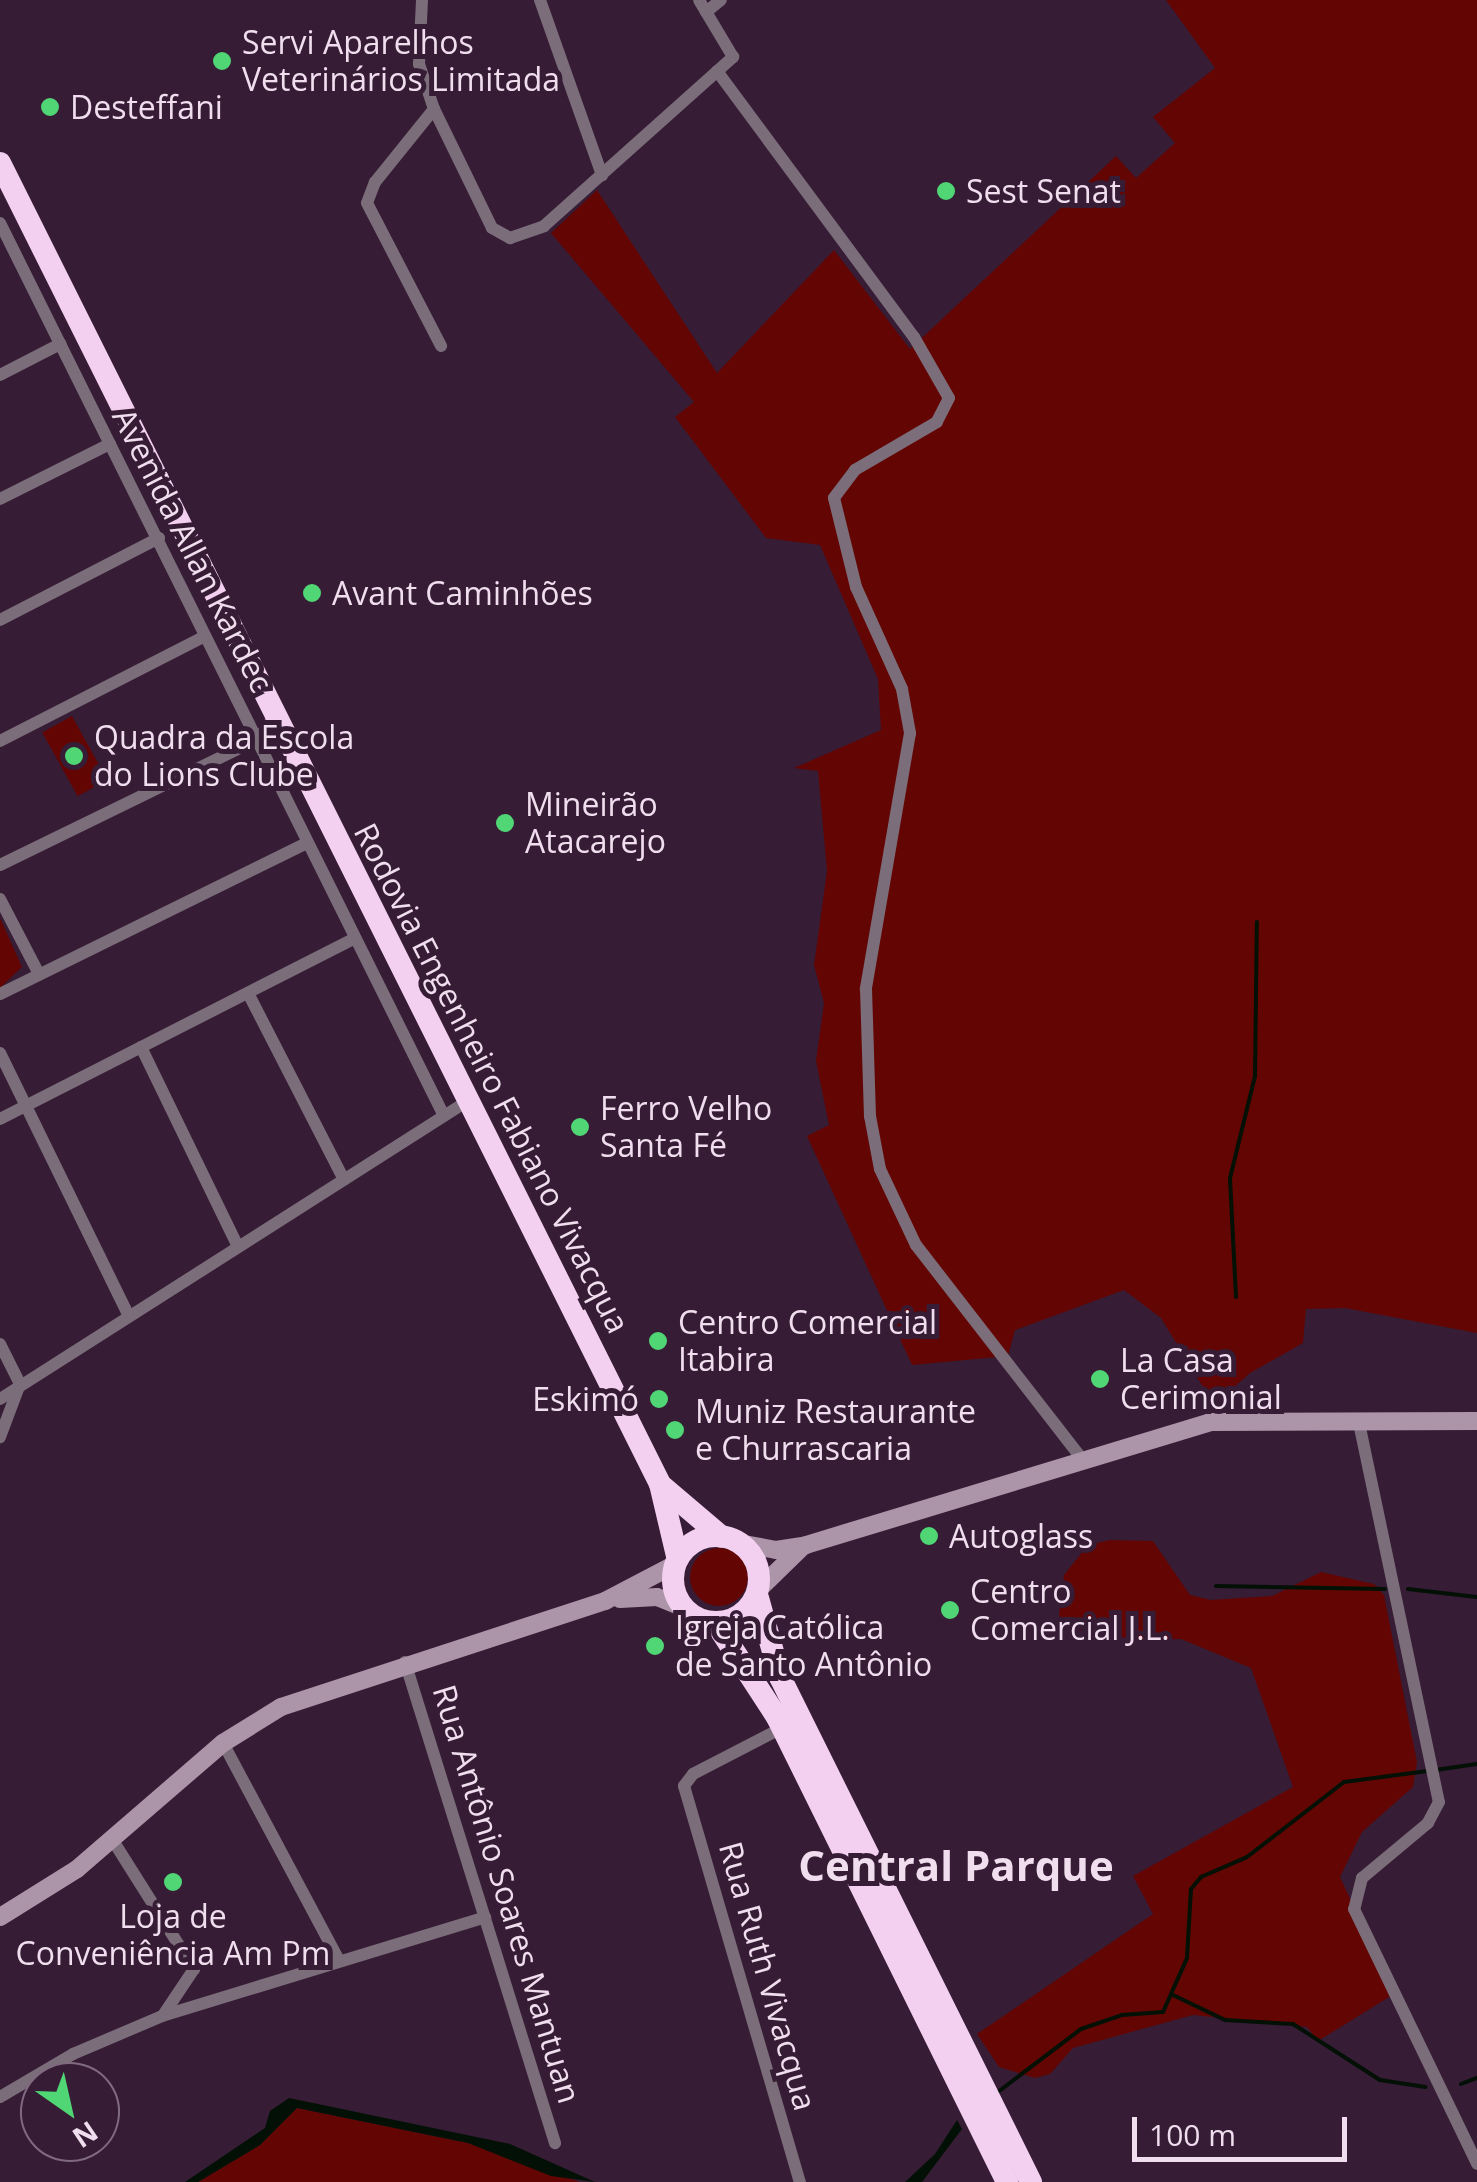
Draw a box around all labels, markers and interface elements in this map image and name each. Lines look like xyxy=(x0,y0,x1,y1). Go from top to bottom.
place label: Servi Aparelhos Veterinários Limitada xyxy=(242,24,560,99)
marker: Servi Aparelhos Veterinários Limitada xyxy=(211,50,233,72)
place label: Desteffani xyxy=(70,88,223,126)
marker: Desteffani xyxy=(39,96,61,118)
place label: Sest Senat xyxy=(966,172,1121,210)
marker: Sest Senat xyxy=(935,180,957,202)
street label: Avenida Allan Kardec xyxy=(105,402,281,698)
place label: Avant Caminhões xyxy=(332,574,593,612)
marker: Avant Caminhões xyxy=(301,582,323,604)
place label: Quadra da Escola do Lions Clube xyxy=(94,719,354,794)
marker: Quadra da Escola do Lions Clube xyxy=(63,745,85,767)
place label: Mineirão Atacarejo xyxy=(525,786,666,861)
marker: Mineirão Atacarejo xyxy=(494,812,516,834)
street label: Rodovia Engenheiro Fabiano Vivacqua xyxy=(346,817,638,1339)
place label: Ferro Velho Santa Fé xyxy=(600,1090,772,1165)
marker: Ferro Velho Santa Fé xyxy=(569,1116,591,1138)
place label: Centro Comercial Itabira xyxy=(678,1304,937,1379)
marker: Centro Comercial Itabira xyxy=(647,1330,669,1352)
place label: La Casa Cerimonial xyxy=(1120,1342,1282,1417)
marker: La Casa Cerimonial xyxy=(1089,1368,1111,1390)
place label: Eskimó xyxy=(532,1380,639,1418)
marker: Eskimó xyxy=(648,1388,670,1410)
place label: Muniz Restaurante e Churrascaria xyxy=(695,1393,976,1468)
marker: Muniz Restaurante e Churrascaria xyxy=(664,1419,686,1441)
place label: Autoglass xyxy=(949,1517,1093,1555)
marker: Autoglass xyxy=(918,1525,940,1547)
place label: Centro Comercial J.L. xyxy=(970,1573,1170,1648)
marker: Centro Comercial J.L. xyxy=(939,1599,961,1621)
place label: Igreja Católica de Santo Antônio xyxy=(675,1609,932,1684)
marker: Igreja Católica de Santo Antônio xyxy=(644,1635,666,1657)
street label: Rua Antônio Soares Mantuan xyxy=(425,1680,589,2108)
street label: Rua Ruth Vivacqua xyxy=(711,1837,825,2115)
district label: Central Parque xyxy=(798,1840,1114,1890)
marker: Loja de Conveniência Am Pm xyxy=(162,1871,184,1893)
place label: Loja de Conveniência Am Pm xyxy=(16,1898,330,1973)
north arrow xyxy=(20,2062,120,2162)
scale bar xyxy=(1137,2097,1352,2159)
text: N xyxy=(66,2113,106,2157)
text: 100 m xyxy=(1149,2114,1236,2155)

